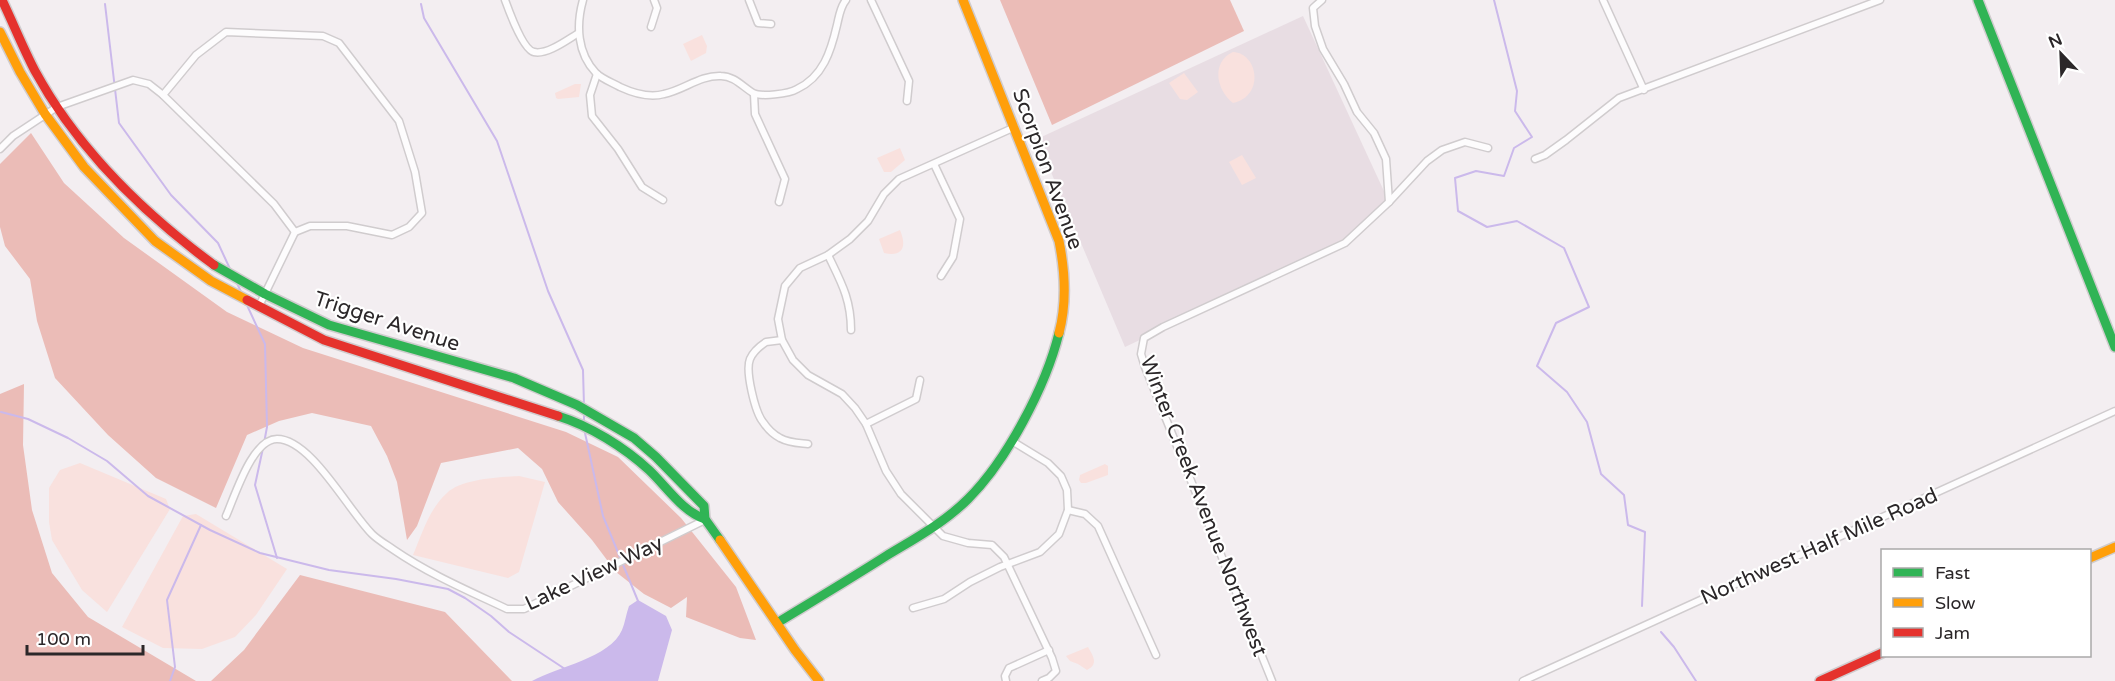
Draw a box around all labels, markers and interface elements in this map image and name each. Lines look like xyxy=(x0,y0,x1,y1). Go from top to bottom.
north arrow xyxy=(2031,24,2091,84)
text: N xyxy=(2046,29,2065,53)
street label: Scorpion Avenue xyxy=(1007,85,1088,253)
street label: Trigger Avenue xyxy=(311,286,463,357)
street label: Winter Creek Avenue Northwest xyxy=(1135,352,1273,660)
street label: Northwest Half Mile Road xyxy=(1697,483,1942,610)
street label: Lake View Way xyxy=(521,531,667,616)
legend xyxy=(1881,549,2091,657)
text: Fast xyxy=(1935,562,1970,584)
text: Slow xyxy=(1935,592,1976,614)
scale bar xyxy=(27,618,142,656)
text: Jam xyxy=(1935,622,1970,644)
text: 100 m xyxy=(36,628,91,650)

